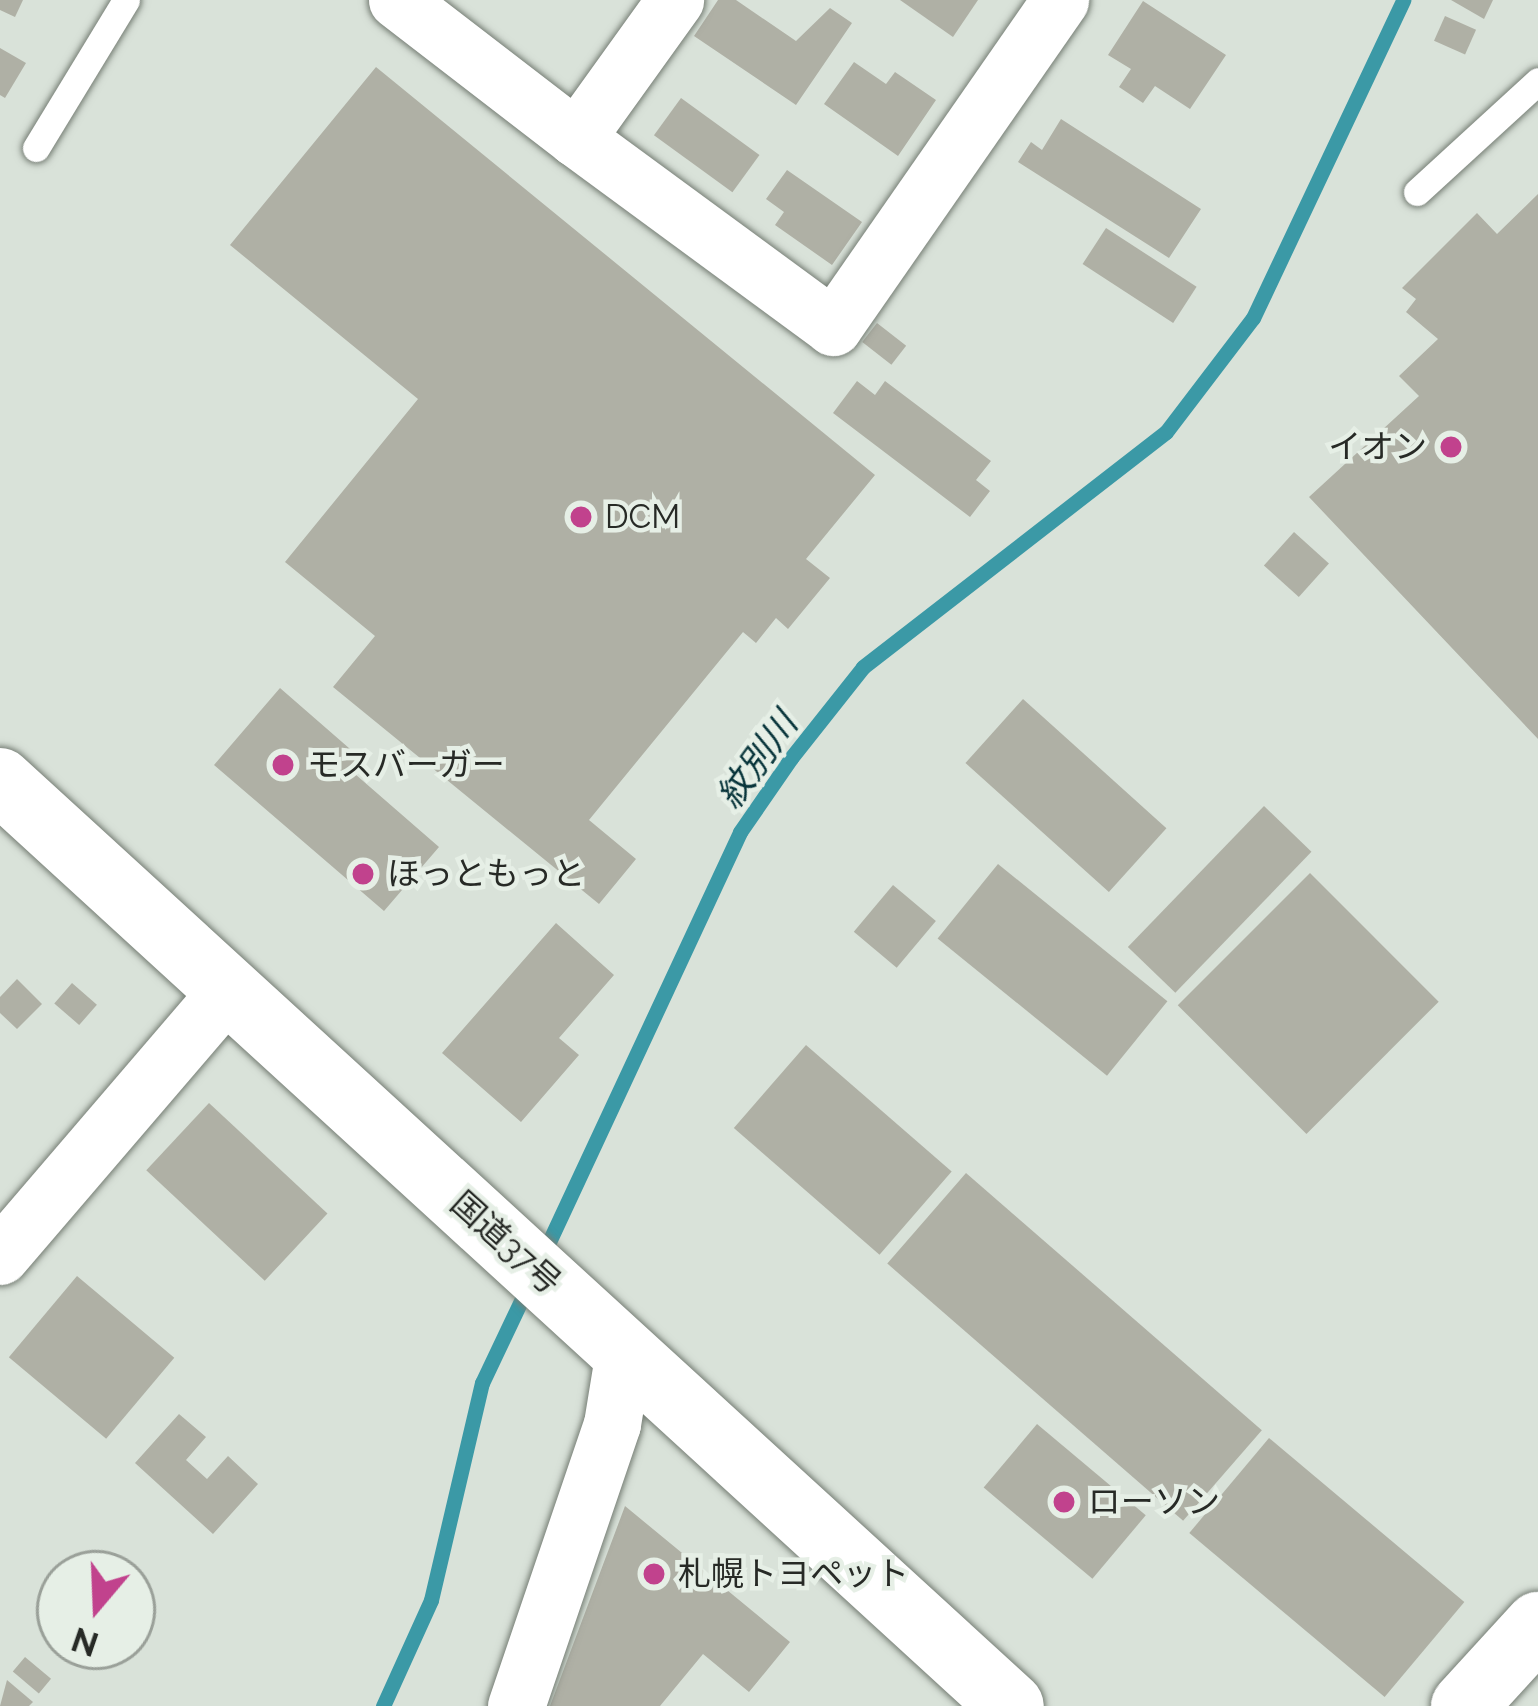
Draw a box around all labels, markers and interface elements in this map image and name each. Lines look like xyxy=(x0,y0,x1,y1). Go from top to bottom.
place label: イオン xyxy=(1328,427,1427,467)
marker: イオン xyxy=(1438,434,1464,460)
place label: DCM xyxy=(605,497,680,537)
marker: DCM xyxy=(568,504,594,530)
water label: 紋別川 xyxy=(708,704,806,816)
place label: モスバーガー xyxy=(307,745,505,785)
marker: モスバーガー xyxy=(270,752,296,778)
place label: ほっともっと xyxy=(387,854,585,894)
marker: ほっともっと xyxy=(350,861,376,887)
street label: 国道37号 xyxy=(443,1183,569,1303)
place label: ローソン xyxy=(1088,1482,1220,1522)
marker: ローソン xyxy=(1051,1489,1077,1515)
north arrow xyxy=(36,1550,156,1670)
place label: 札幌トヨペット xyxy=(678,1554,909,1594)
marker: 札幌トヨペット xyxy=(641,1561,667,1587)
text: N xyxy=(67,1619,103,1664)

